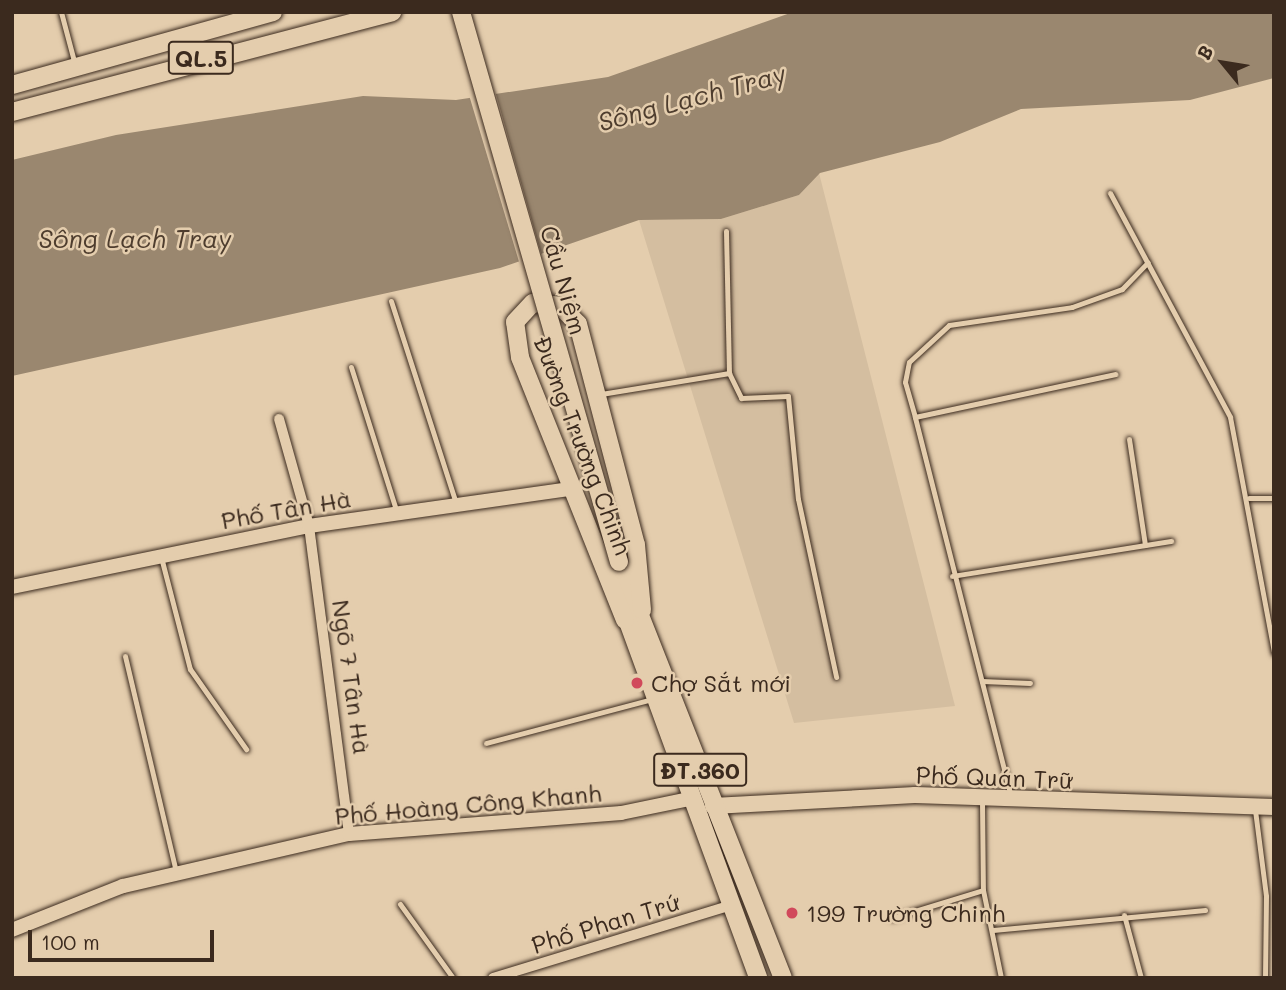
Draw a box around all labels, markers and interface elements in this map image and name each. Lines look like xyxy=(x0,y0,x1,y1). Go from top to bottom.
north arrow xyxy=(1188,28,1258,98)
road number: QL.5 xyxy=(168,39,234,78)
text: B xyxy=(1190,40,1218,64)
water label: Sông Lạch Tray xyxy=(595,58,789,138)
street label: Cầu Niệm xyxy=(535,222,593,338)
water label: Sông Lạch Tray xyxy=(38,223,232,255)
street label: Đường Trường Chinh xyxy=(528,332,638,558)
street label: Phố Tân Hà xyxy=(219,483,353,535)
street label: Ngõ 7 Tân Hà xyxy=(327,598,377,756)
place label: Chợ Sắt mới xyxy=(651,669,791,697)
marker: Chợ Sắt mới xyxy=(629,675,645,691)
road number: ĐT.360 xyxy=(653,750,747,790)
street label: Phố Quán Trữ xyxy=(915,760,1073,794)
street label: Phố Hoàng Công Khanh xyxy=(334,778,602,830)
street label: Phố Phan Trứ xyxy=(528,887,682,959)
place label: 199 Trường Chinh xyxy=(806,899,1005,927)
marker: 199 Trường Chinh xyxy=(784,905,800,921)
scale bar xyxy=(32,916,217,960)
text: 100 m xyxy=(41,928,100,955)

